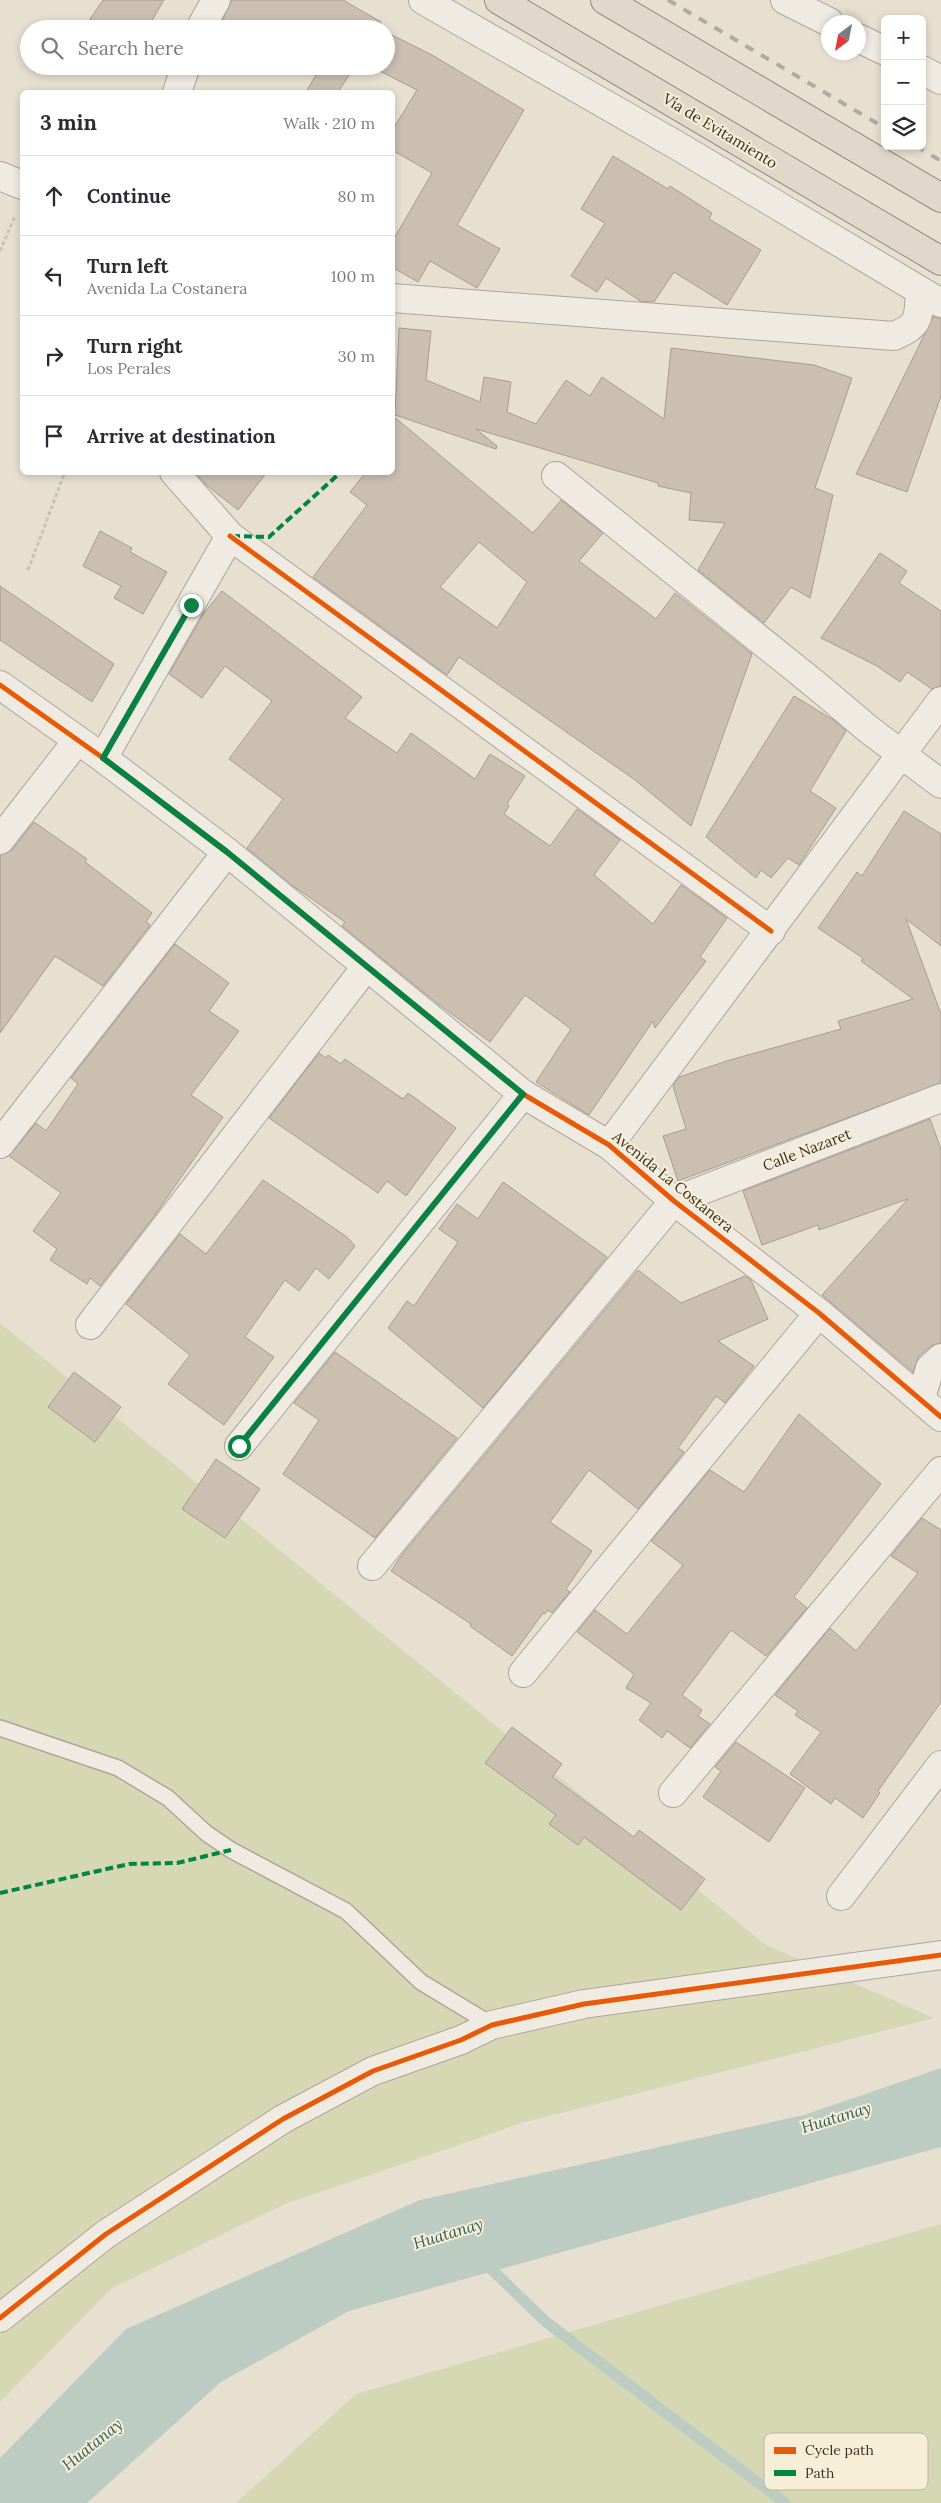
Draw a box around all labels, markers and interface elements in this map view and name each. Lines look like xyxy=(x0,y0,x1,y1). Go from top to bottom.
north arrow xyxy=(821,15,866,60)
map controls xyxy=(881,15,926,150)
button: + xyxy=(881,15,926,60)
search box xyxy=(20,20,395,75)
icon: search xyxy=(38,34,66,62)
text: Search here xyxy=(78,36,184,60)
button: − xyxy=(881,60,926,105)
street label: Vía de Evitamiento xyxy=(659,88,781,172)
button: layers xyxy=(881,105,926,150)
text: 3 min xyxy=(40,109,97,136)
text: Walk · 210 m xyxy=(283,113,375,133)
icon: ahead xyxy=(40,182,68,210)
text: Continue xyxy=(87,184,171,208)
text: 80 m xyxy=(338,186,375,206)
text: Turn left xyxy=(87,254,168,278)
icon: left xyxy=(40,262,68,290)
text: 100 m xyxy=(331,266,375,286)
text: Avenida La Costanera xyxy=(87,278,248,298)
text: Turn right xyxy=(87,334,183,358)
icon: right xyxy=(40,342,68,370)
text: 30 m xyxy=(338,346,375,366)
text: Los Perales xyxy=(87,358,171,378)
icon: arrive xyxy=(40,422,68,450)
text: Arrive at destination xyxy=(87,424,276,448)
route end xyxy=(180,594,203,617)
street label: Calle Nazaret xyxy=(760,1124,854,1175)
street label: Avenida La Costanera xyxy=(608,1126,738,1237)
route start xyxy=(228,1435,251,1458)
water label: Huatanay xyxy=(799,2097,873,2137)
water label: Huatanay xyxy=(411,2213,485,2253)
water label: Huatanay xyxy=(58,2414,126,2474)
legend xyxy=(764,2433,928,2490)
text: Cycle path xyxy=(805,2441,874,2459)
text: Path xyxy=(805,2464,834,2482)

